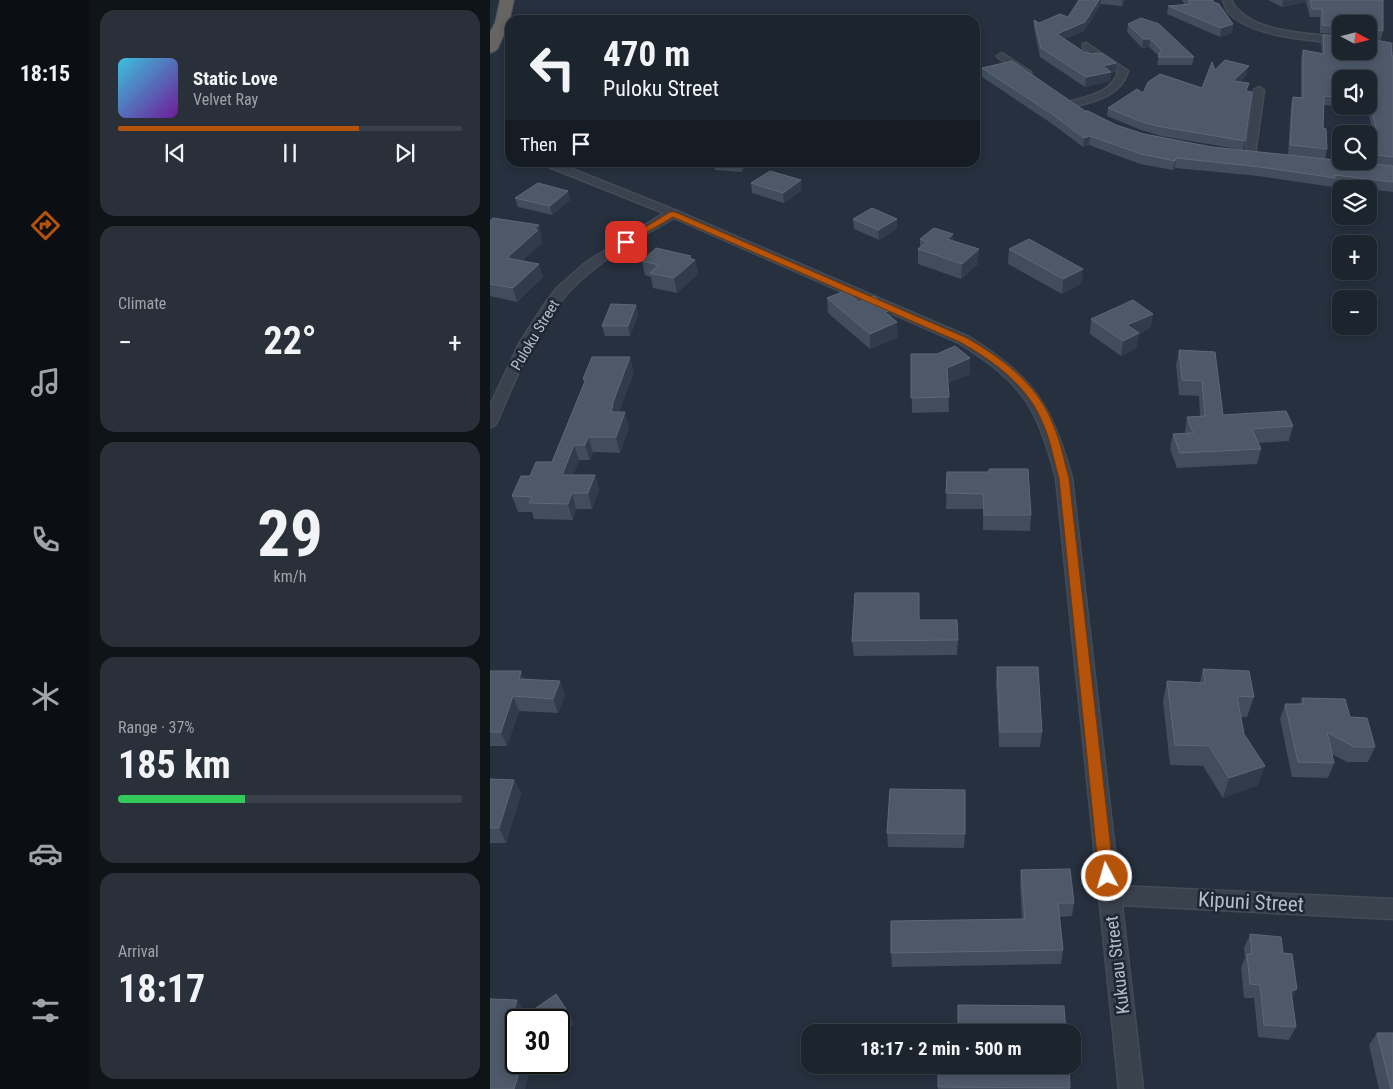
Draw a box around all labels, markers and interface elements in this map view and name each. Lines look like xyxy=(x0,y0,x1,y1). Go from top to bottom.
north arrow xyxy=(1332,15,1378,60)
map controls xyxy=(1332,15,1377,335)
text: 470 m xyxy=(603,34,690,75)
icon: left xyxy=(520,35,585,100)
text: 18:15 xyxy=(20,61,70,86)
text: Static Love xyxy=(193,67,278,90)
button: sound xyxy=(1332,70,1377,115)
text: Puloku Street xyxy=(603,76,719,101)
text: Velvet Ray xyxy=(193,90,258,109)
button: search xyxy=(1332,125,1377,170)
icon: arrive xyxy=(567,130,595,158)
text: Then xyxy=(520,133,557,156)
icon: previous xyxy=(161,139,189,167)
icon: pause xyxy=(276,139,304,167)
icon: next xyxy=(391,139,419,167)
button: layers xyxy=(1332,180,1377,225)
icon: directions xyxy=(28,208,63,243)
pin xyxy=(605,221,647,263)
icon: arrive xyxy=(612,228,640,256)
button: + xyxy=(1332,235,1377,280)
button: − xyxy=(1332,290,1377,335)
text: Climate xyxy=(118,294,166,313)
street label: Puloku Street xyxy=(507,296,563,374)
text: 22° xyxy=(263,319,317,363)
text: − xyxy=(118,326,132,359)
text: + xyxy=(448,326,462,359)
icon: music xyxy=(28,365,63,400)
text: 29 xyxy=(257,496,323,572)
icon: phone xyxy=(28,522,63,557)
text: km/h xyxy=(274,567,306,586)
icon: climate xyxy=(28,679,63,714)
text: Range · 37% xyxy=(118,718,194,737)
text: 185 km xyxy=(118,743,231,787)
icon: car xyxy=(28,836,63,871)
position arrow xyxy=(1080,849,1132,901)
street label: Kipuni Street xyxy=(1198,887,1304,917)
street label: Kukuau Street xyxy=(1101,915,1133,1015)
text: Arrival xyxy=(118,942,159,961)
text: 18:17 xyxy=(118,967,205,1011)
icon: filters xyxy=(28,993,63,1028)
speed limit sign: 30 xyxy=(505,1009,570,1074)
text: 18:17 · 2 min · 500 m xyxy=(860,1037,1022,1060)

